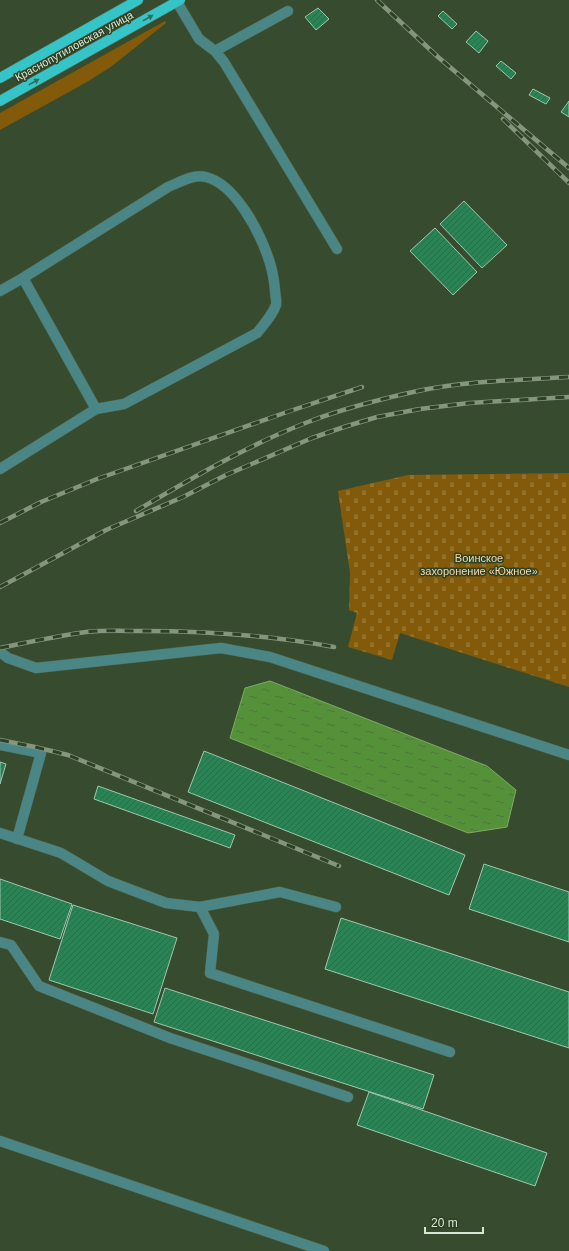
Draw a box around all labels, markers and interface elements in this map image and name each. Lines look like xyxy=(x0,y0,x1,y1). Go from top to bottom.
street label: Краснопутиловская улица xyxy=(13,8,136,84)
one-way arrow xyxy=(142,15,153,22)
one-way arrow xyxy=(28,78,40,85)
park label: Воинское захоронение «Южное» xyxy=(420,552,538,577)
scale bar xyxy=(425,1209,483,1235)
text: 20 m xyxy=(431,1216,458,1230)

